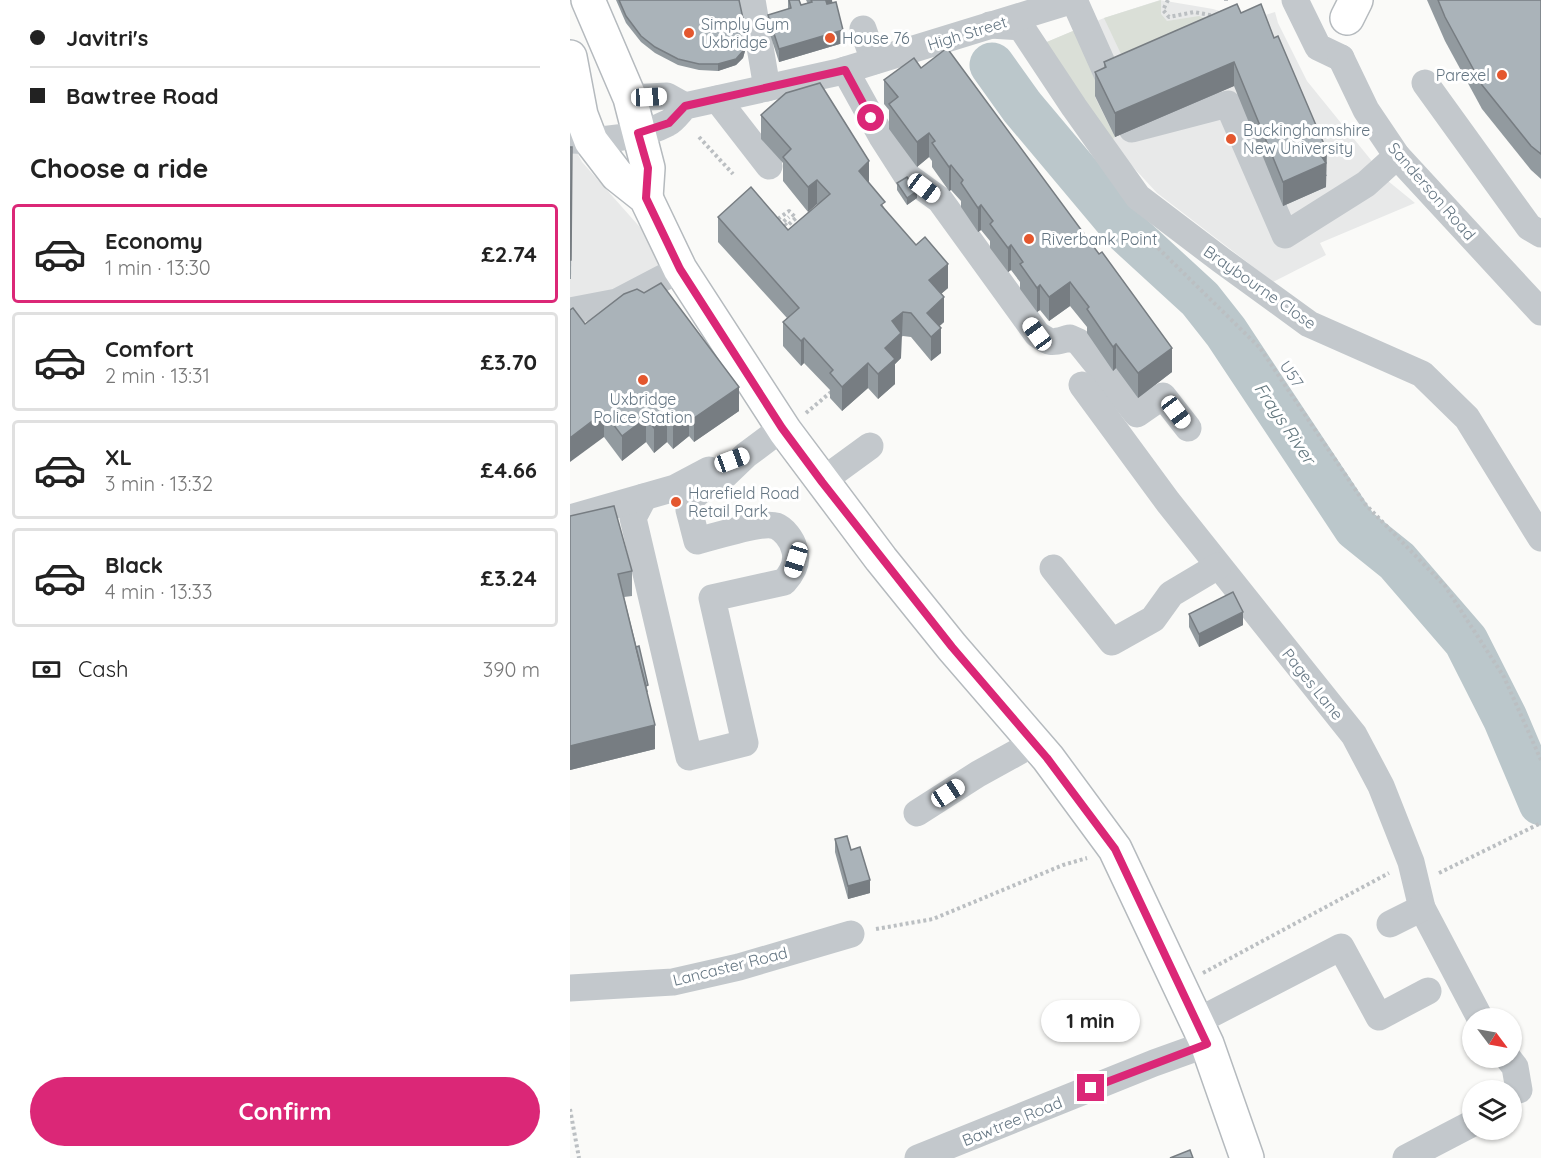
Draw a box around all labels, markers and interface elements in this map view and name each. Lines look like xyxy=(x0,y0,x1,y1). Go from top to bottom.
street label: High Street xyxy=(925,11,1009,55)
place label: Simply Gym Uxbridge xyxy=(701,14,789,52)
text: Javitri's xyxy=(66,24,148,52)
marker: Simply Gym Uxbridge xyxy=(682,26,696,40)
place label: House 76 xyxy=(842,28,910,48)
marker: House 76 xyxy=(823,31,837,45)
place label: Parexel xyxy=(1436,65,1490,85)
marker: Parexel xyxy=(1495,68,1509,82)
text: Bawtree Road xyxy=(66,82,219,110)
car xyxy=(631,87,667,107)
route start xyxy=(857,104,884,131)
place label: Buckinghamshire New University xyxy=(1243,120,1370,158)
marker: Buckinghamshire New University xyxy=(1224,132,1238,146)
street label: Sanderson Road xyxy=(1384,138,1480,244)
text: Choose a ride xyxy=(30,151,208,185)
car xyxy=(904,170,944,206)
icon: car xyxy=(33,227,87,281)
text: Economy xyxy=(105,227,203,255)
place label: Riverbank Point xyxy=(1041,229,1157,249)
marker: Riverbank Point xyxy=(1022,232,1036,246)
text: £2.74 xyxy=(481,240,537,268)
street label: Braybourne Close xyxy=(1200,241,1320,333)
text: 1 min · 13:30 xyxy=(105,255,211,280)
car xyxy=(1019,314,1055,354)
icon: car xyxy=(33,335,87,389)
text: Comfort xyxy=(105,335,194,363)
text: £3.70 xyxy=(480,348,537,376)
street label: U57 xyxy=(1276,357,1308,391)
text: 2 min · 13:31 xyxy=(105,363,210,388)
marker: Uxbridge Police Station xyxy=(636,373,650,387)
water label: Frays River xyxy=(1249,378,1322,470)
place label: Uxbridge Police Station xyxy=(593,389,693,427)
car xyxy=(1158,392,1194,432)
icon: car xyxy=(33,443,87,497)
text: XL xyxy=(105,443,132,471)
car xyxy=(712,445,752,475)
text: £4.66 xyxy=(481,456,537,484)
text: 3 min · 13:32 xyxy=(105,471,213,496)
place label: Harefield Road Retail Park xyxy=(688,483,800,521)
marker: Harefield Road Retail Park xyxy=(669,495,683,509)
car xyxy=(782,540,810,580)
icon: car xyxy=(33,551,87,605)
text: Black xyxy=(105,551,163,579)
text: £3.24 xyxy=(481,564,537,592)
text: 4 min · 13:33 xyxy=(105,579,212,604)
street label: Pages Lane xyxy=(1278,644,1348,724)
icon: cash xyxy=(30,653,63,686)
text: Cash xyxy=(78,655,129,683)
text: 390 m xyxy=(483,657,540,682)
car xyxy=(928,776,968,810)
street label: Lancaster Road xyxy=(671,942,789,990)
callout: 1 min xyxy=(1042,1001,1140,1043)
text: 1 min xyxy=(1066,1008,1115,1033)
north arrow xyxy=(1462,1008,1522,1068)
map controls xyxy=(1462,1008,1522,1140)
route end xyxy=(1077,1074,1104,1101)
button: Confirm xyxy=(30,1077,540,1146)
button: layers xyxy=(1462,1080,1522,1140)
street label: Bawtree Road xyxy=(959,1092,1065,1150)

